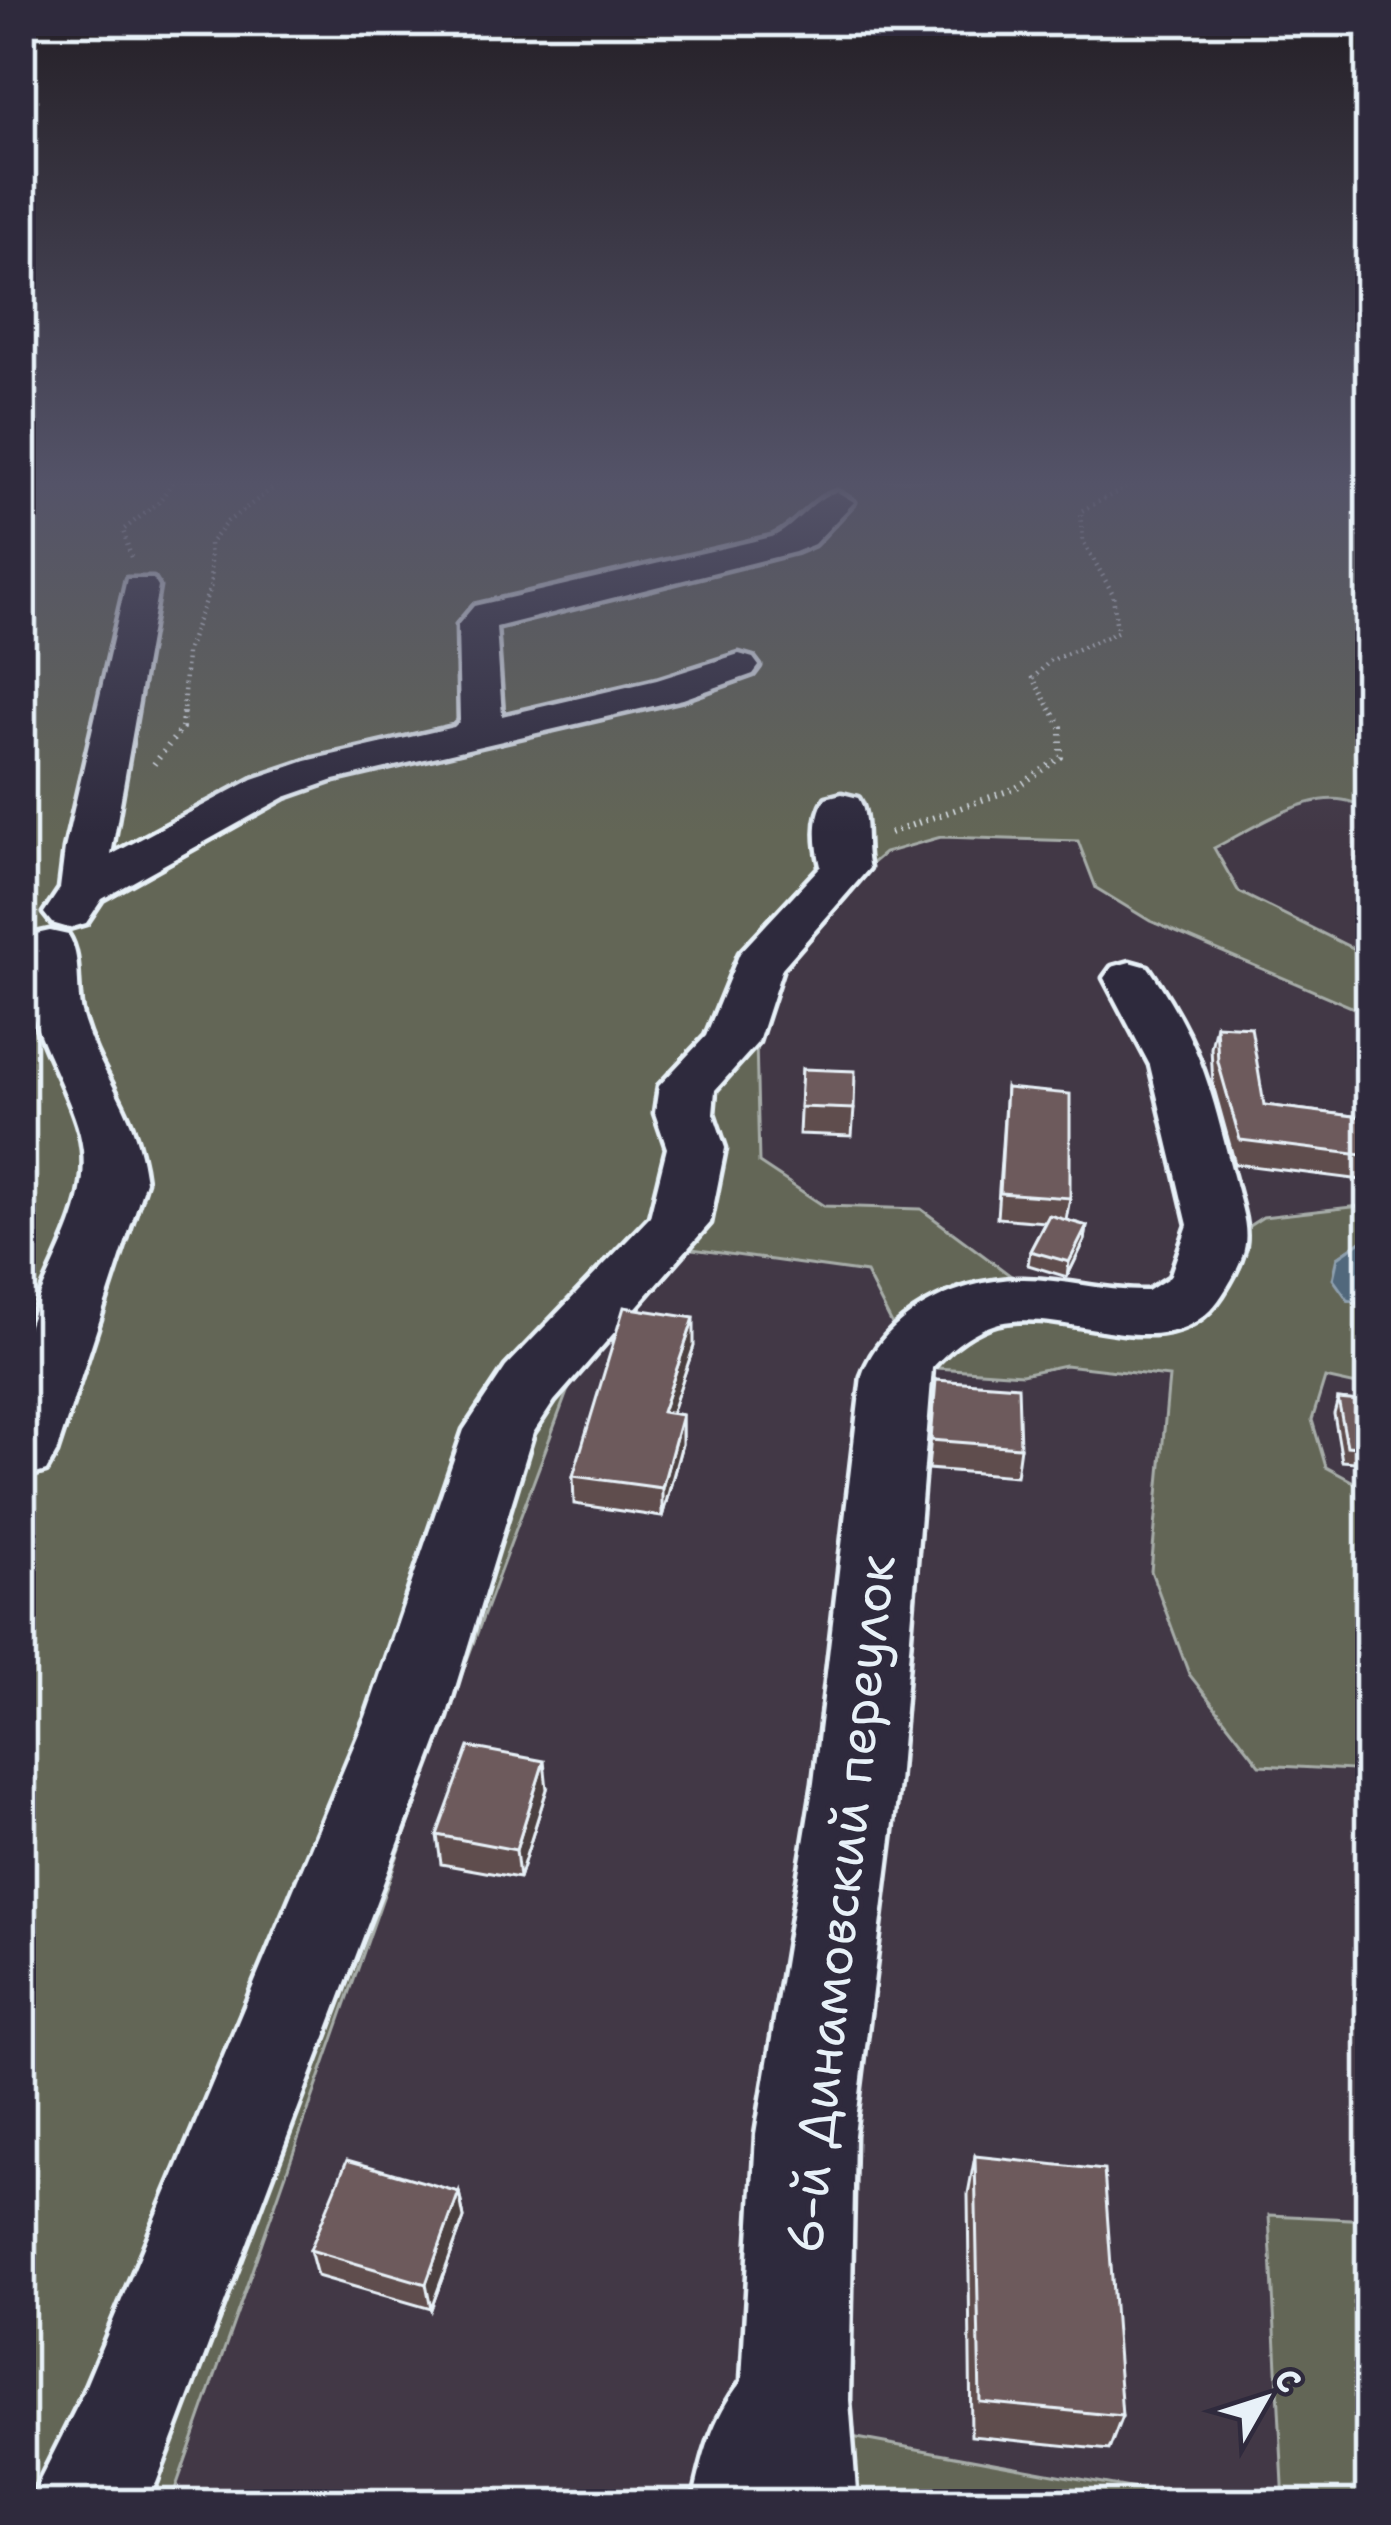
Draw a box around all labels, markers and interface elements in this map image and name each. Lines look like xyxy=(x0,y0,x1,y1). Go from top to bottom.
street label: 6-й Динамовский переулок xyxy=(770,1551,910,2257)
north arrow xyxy=(1205,2339,1325,2459)
text: С xyxy=(1264,2358,1312,2402)

